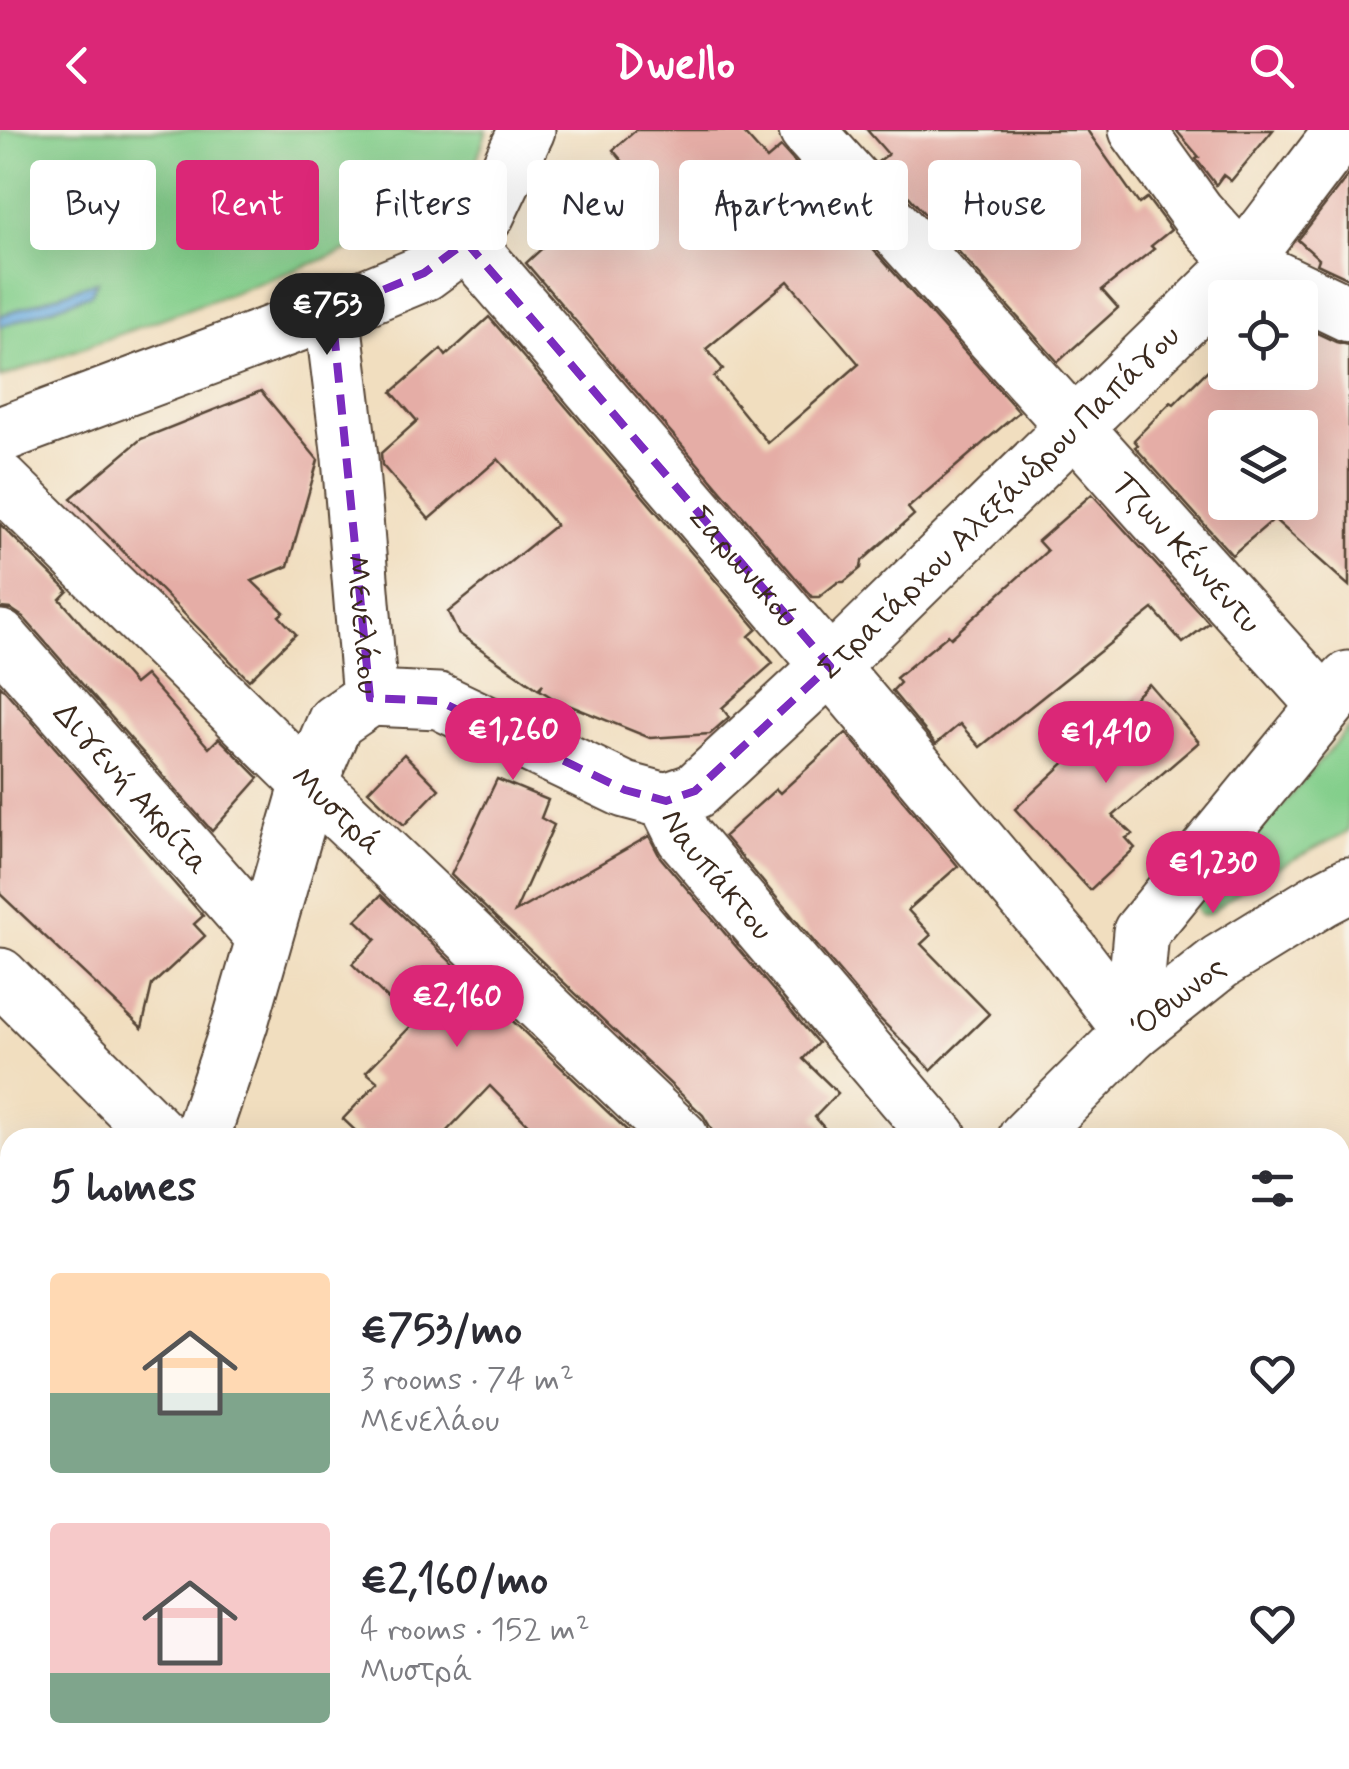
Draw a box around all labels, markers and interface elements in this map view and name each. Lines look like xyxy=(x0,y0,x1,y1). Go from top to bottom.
text: Dwello xyxy=(614,36,735,95)
icon: back xyxy=(50,38,105,93)
icon: search xyxy=(1244,38,1299,93)
chip: Buy xyxy=(30,160,156,250)
chip: Rent xyxy=(176,160,319,250)
chip: Filters xyxy=(339,160,507,250)
chip: New xyxy=(527,160,659,250)
chip: Apartment xyxy=(679,160,908,250)
chip: House xyxy=(928,160,1081,250)
pin: €753 xyxy=(268,273,386,358)
map controls xyxy=(1208,280,1318,520)
button: locate xyxy=(1208,280,1318,390)
text: €753 xyxy=(292,284,362,326)
street label: Στρατάρχου Αλεξάνδρου Παπάγου xyxy=(810,316,1190,690)
button: layers xyxy=(1208,410,1318,520)
street label: Τζων Κέννεντυ xyxy=(1102,463,1270,643)
street label: Σαρωνικού xyxy=(678,497,808,639)
street label: Μενελάου xyxy=(335,553,389,696)
street label: Διγενή Ακρίτα xyxy=(43,694,219,885)
pin: €1,260 xyxy=(432,698,594,783)
pin: €1,410 xyxy=(1025,701,1187,786)
text: €1,260 xyxy=(467,709,559,751)
text: €1,410 xyxy=(1060,712,1152,754)
street label: Μυστρά xyxy=(281,758,391,866)
street label: Ναυπάκτου xyxy=(651,803,782,950)
pin: €1,230 xyxy=(1132,831,1294,916)
text: €1,230 xyxy=(1168,842,1258,884)
street label: Όθωνος xyxy=(1123,947,1235,1048)
pin: €2,160 xyxy=(376,965,538,1050)
text: €2,160 xyxy=(412,976,502,1018)
text: 5 homes xyxy=(50,1161,196,1216)
icon: filters xyxy=(1245,1161,1300,1216)
text: €753/mo xyxy=(360,1304,522,1359)
icon: home xyxy=(130,1313,250,1433)
icon: heart xyxy=(1245,1346,1300,1401)
text: 3 rooms · 74 m² xyxy=(360,1359,574,1401)
text: Μενελάου xyxy=(360,1401,500,1443)
text: €2,160/mo xyxy=(360,1554,548,1609)
icon: home xyxy=(130,1563,250,1683)
icon: heart xyxy=(1245,1596,1300,1651)
text: 4 rooms · 152 m² xyxy=(360,1609,590,1651)
text: Μυστρά xyxy=(360,1651,472,1693)

